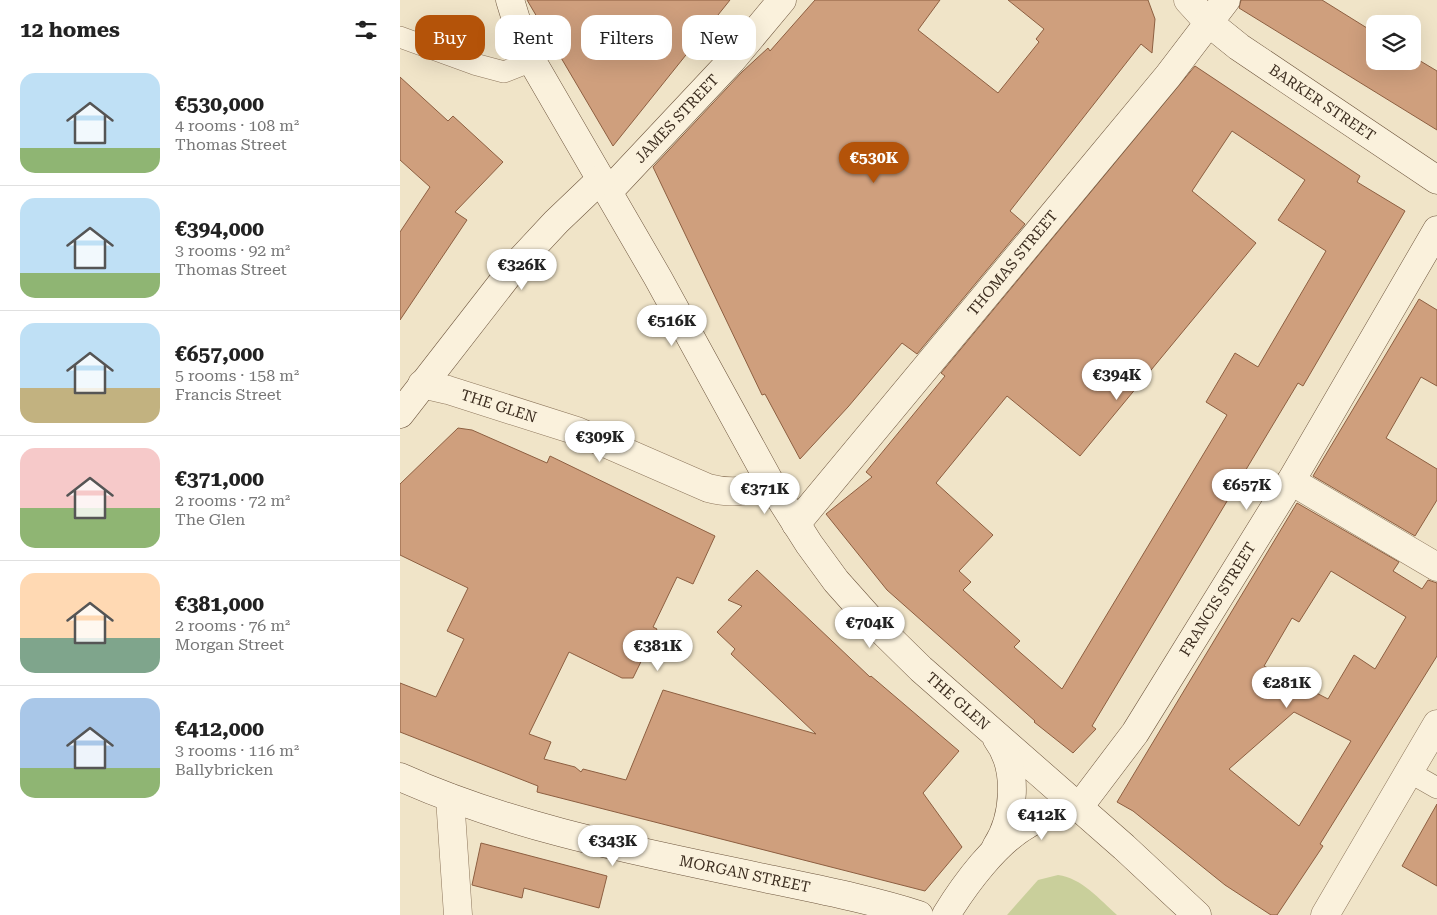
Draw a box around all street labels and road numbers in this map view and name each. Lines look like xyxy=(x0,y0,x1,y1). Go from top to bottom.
street label: BARKER STREET xyxy=(1265,61,1379,145)
street label: JAMES STREET xyxy=(631,71,723,167)
street label: THOMAS STREET xyxy=(964,207,1061,320)
street label: THE GLEN xyxy=(459,386,539,427)
street label: FRANCIS STREET xyxy=(1176,539,1260,660)
street label: THE GLEN xyxy=(922,669,993,734)
street label: MORGAN STREET xyxy=(678,851,812,896)

